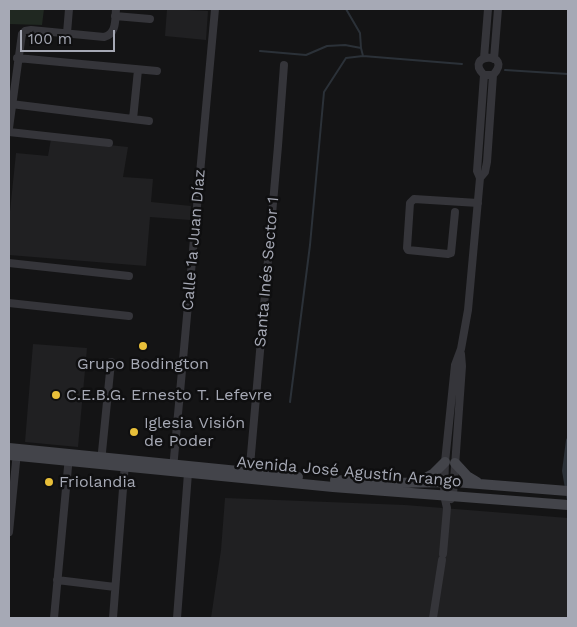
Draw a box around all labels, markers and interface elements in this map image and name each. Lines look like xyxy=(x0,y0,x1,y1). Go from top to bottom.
scale bar xyxy=(22,20,118,52)
text: 100 m xyxy=(28,30,72,48)
street label: Calle 1a Juan Díaz xyxy=(178,169,210,311)
street label: Santa Inés Sector 1 xyxy=(251,196,283,348)
marker: Grupo Bodington xyxy=(137,340,149,352)
place label: Grupo Bodington xyxy=(77,354,209,374)
place label: C.E.B.G. Ernesto T. Lefevre xyxy=(66,385,272,405)
marker: C.E.B.G. Ernesto T. Lefevre xyxy=(50,389,62,401)
place label: Iglesia Visión de Poder xyxy=(144,413,245,451)
marker: Iglesia Visión de Poder xyxy=(128,426,140,438)
street label: Avenida José Agustín Arango xyxy=(236,453,462,491)
place label: Friolandia xyxy=(59,472,136,492)
marker: Friolandia xyxy=(43,476,55,488)

